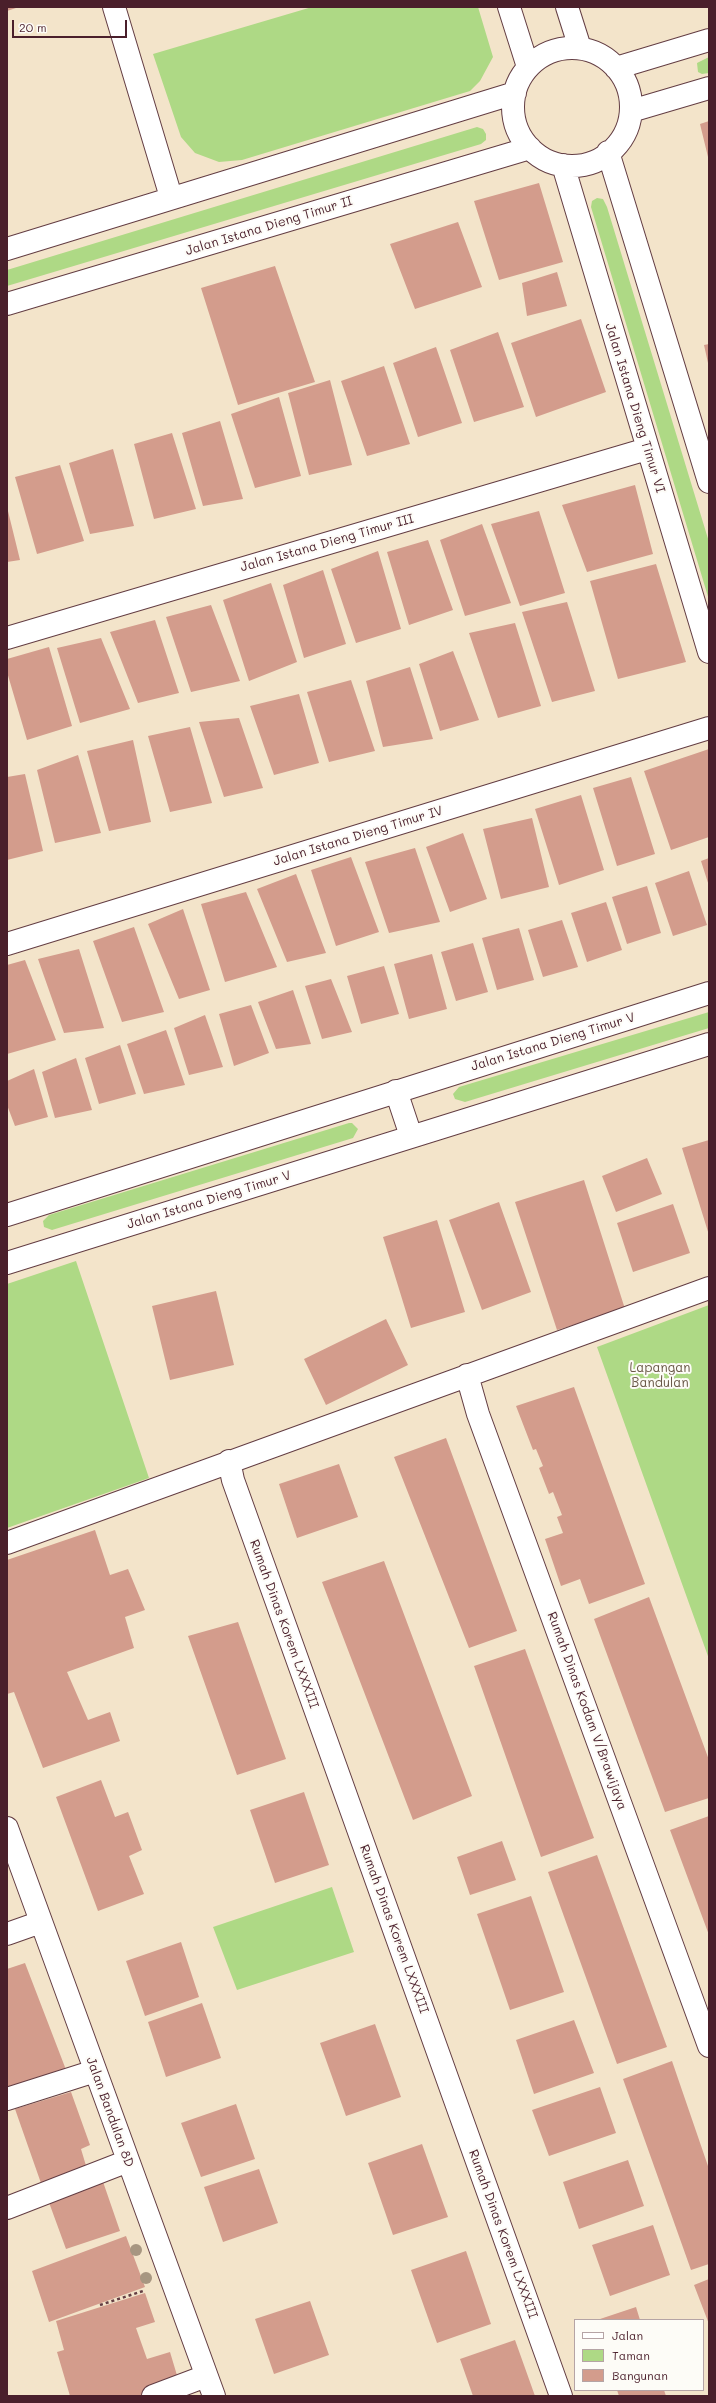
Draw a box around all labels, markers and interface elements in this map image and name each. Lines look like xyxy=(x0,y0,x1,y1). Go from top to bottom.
scale bar xyxy=(14,12,129,38)
text: 20 m xyxy=(19,19,47,35)
street label: Jalan Istana Dieng Timur II xyxy=(184,193,354,259)
street label: Jalan Istana Dieng Timur VI xyxy=(602,321,668,495)
street label: Jalan Istana Dieng Timur III xyxy=(239,511,415,575)
street label: Jalan Istana Dieng Timur IV xyxy=(271,803,445,869)
street label: Jalan Istana Dieng Timur V xyxy=(469,1010,637,1074)
street label: Jalan Istana Dieng Timur V xyxy=(125,1168,293,1232)
park label: Lapangan Bandulan xyxy=(629,1360,691,1391)
street label: Rumah Dinas Korem LXXXIII xyxy=(246,1537,322,1711)
street label: Rumah Dinas Kodam V/Brawijaya xyxy=(544,1610,630,1812)
street label: Rumah Dinas Korem LXXXIII xyxy=(356,1842,432,2016)
street label: Jalan Bandulan 8D xyxy=(83,2055,137,2169)
street label: Rumah Dinas Korem LXXXIII xyxy=(465,2147,541,2321)
legend xyxy=(574,2319,704,2391)
text: Jalan xyxy=(612,2327,643,2343)
text: Taman xyxy=(612,2347,650,2363)
text: Bangunan xyxy=(612,2367,668,2383)

